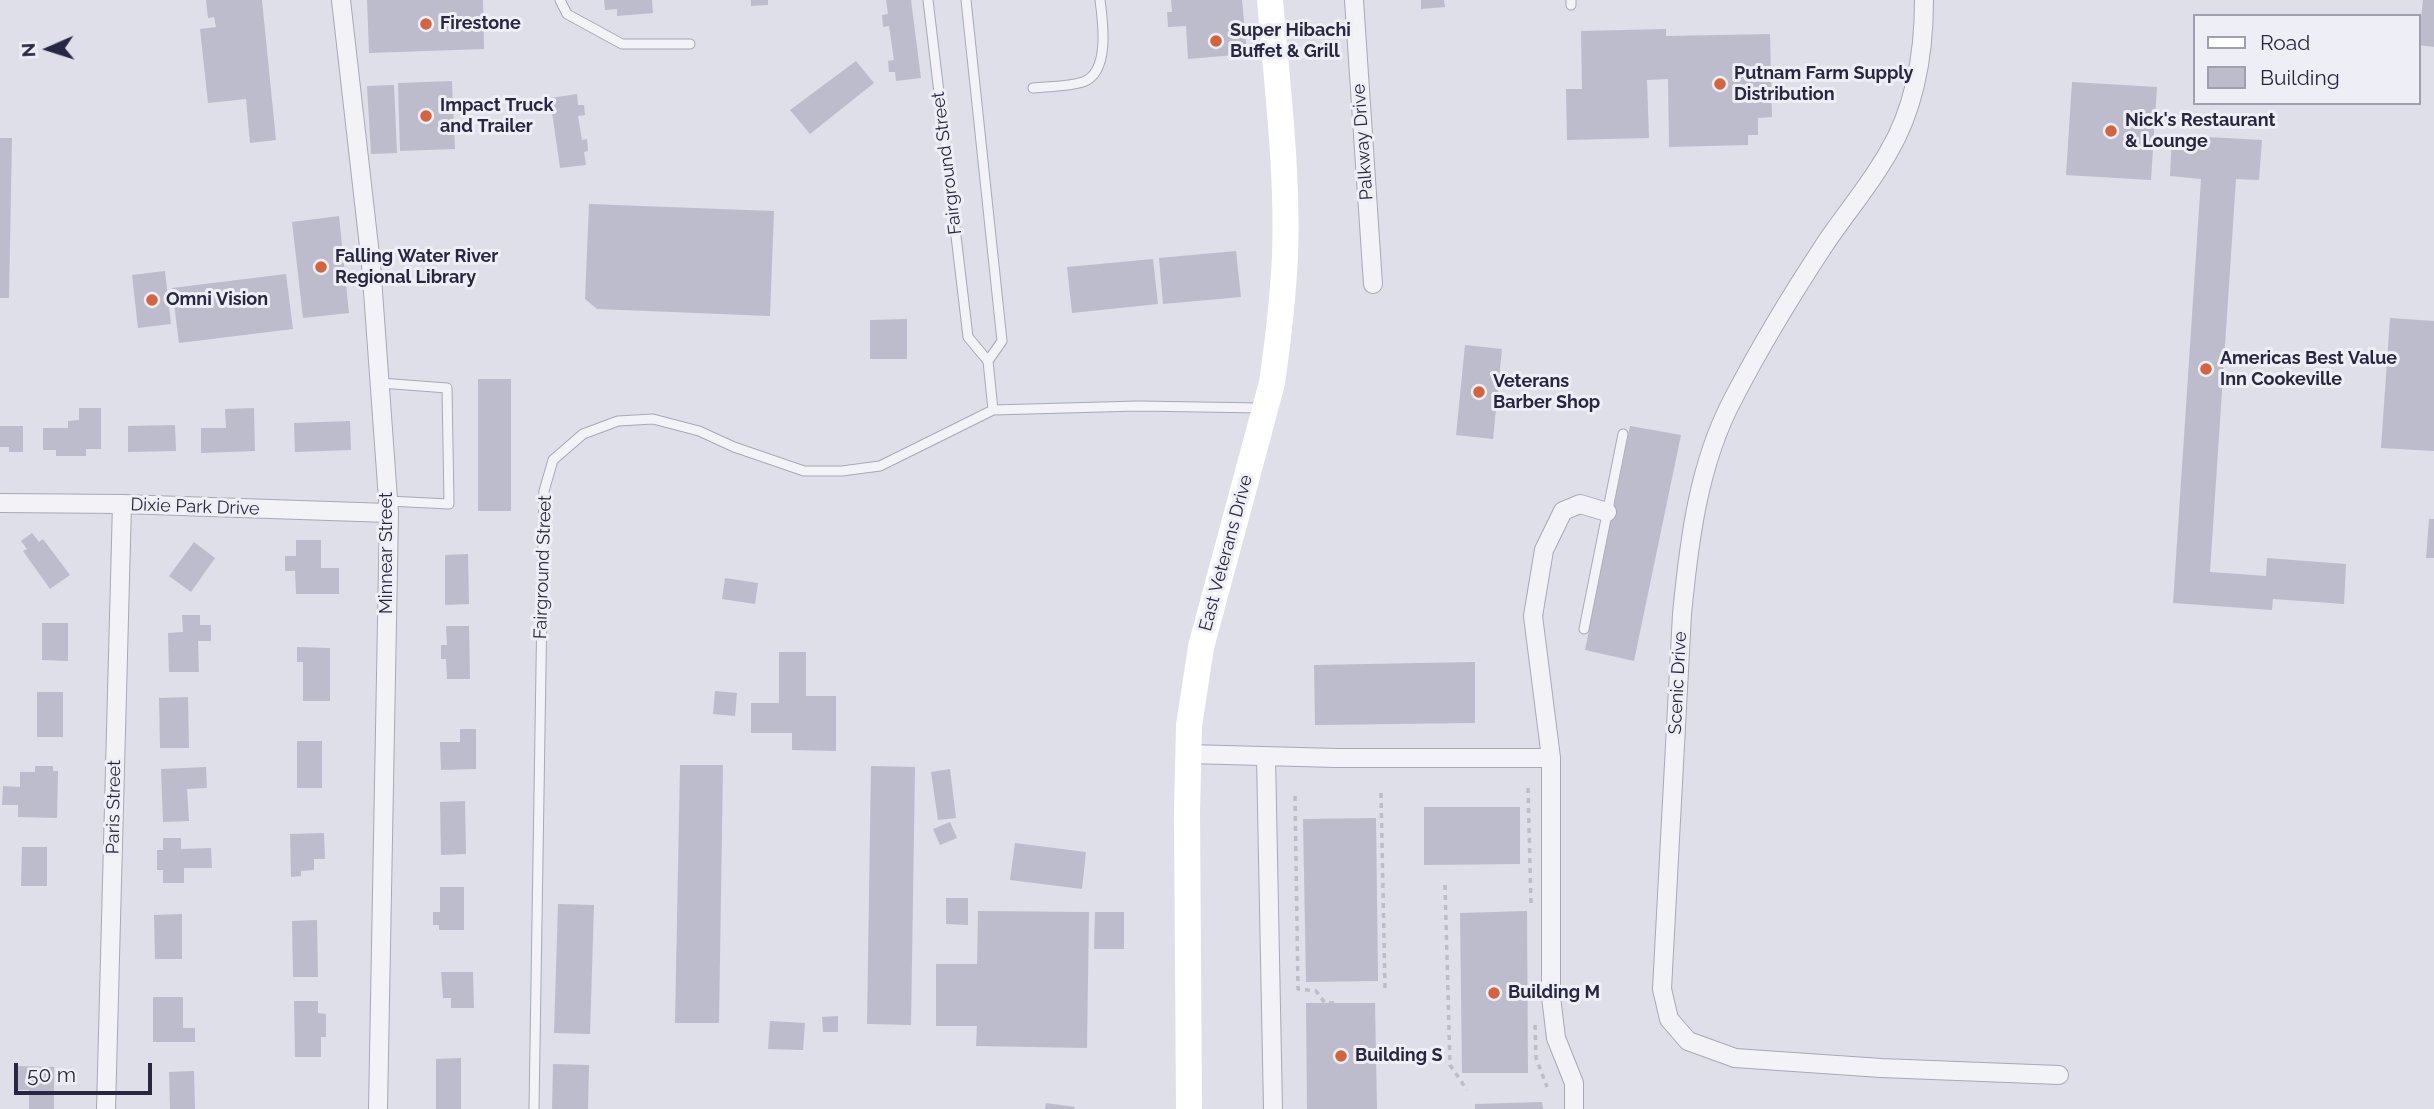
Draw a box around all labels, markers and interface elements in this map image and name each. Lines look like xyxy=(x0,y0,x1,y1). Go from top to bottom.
place label: Firestone xyxy=(440,13,521,35)
north arrow xyxy=(14,14,84,84)
legend xyxy=(2192,14,2420,105)
marker: Firestone xyxy=(418,16,434,32)
place label: Super Hibachi Buffet & Grill xyxy=(1230,20,1351,62)
text: Road xyxy=(2260,30,2310,55)
marker: Super Hibachi Buffet & Grill xyxy=(1208,33,1224,49)
text: N xyxy=(17,42,39,58)
place label: Putnam Farm Supply Distribution xyxy=(1734,63,1914,106)
text: Building xyxy=(2260,65,2340,90)
marker: Putnam Farm Supply Distribution xyxy=(1712,76,1728,92)
street label: Palkway Drive xyxy=(1348,83,1378,201)
street label: Fairground Street xyxy=(928,90,966,236)
place label: Impact Truck and Trailer xyxy=(440,95,554,138)
marker: Impact Truck and Trailer xyxy=(418,108,434,124)
place label: Nick's Restaurant & Lounge xyxy=(2125,110,2275,152)
marker: Nick's Restaurant & Lounge xyxy=(2103,123,2119,139)
place label: Falling Water River Regional Library xyxy=(335,246,498,288)
marker: Falling Water River Regional Library xyxy=(313,259,329,275)
place label: Omni Vision xyxy=(166,289,268,311)
marker: Omni Vision xyxy=(144,292,160,308)
place label: Americas Best Value Inn Cookeville xyxy=(2220,348,2397,390)
marker: Americas Best Value Inn Cookeville xyxy=(2198,361,2214,377)
place label: Veterans Barber Shop xyxy=(1493,371,1600,414)
marker: Veterans Barber Shop xyxy=(1471,384,1487,400)
street label: East Veterans Drive xyxy=(1195,473,1257,633)
street label: Minnear Street xyxy=(376,492,398,614)
street label: Dixie Park Drive xyxy=(130,494,260,520)
street label: Fairground Street xyxy=(530,495,556,639)
street label: Scenic Drive xyxy=(1665,631,1691,735)
street label: Paris Street xyxy=(102,760,126,854)
place label: Building M xyxy=(1508,982,1600,1004)
marker: Building M xyxy=(1486,985,1502,1001)
place label: Building S xyxy=(1355,1045,1442,1067)
marker: Building S xyxy=(1333,1048,1349,1064)
scale bar xyxy=(18,1050,156,1094)
text: 50 m xyxy=(27,1062,76,1087)

